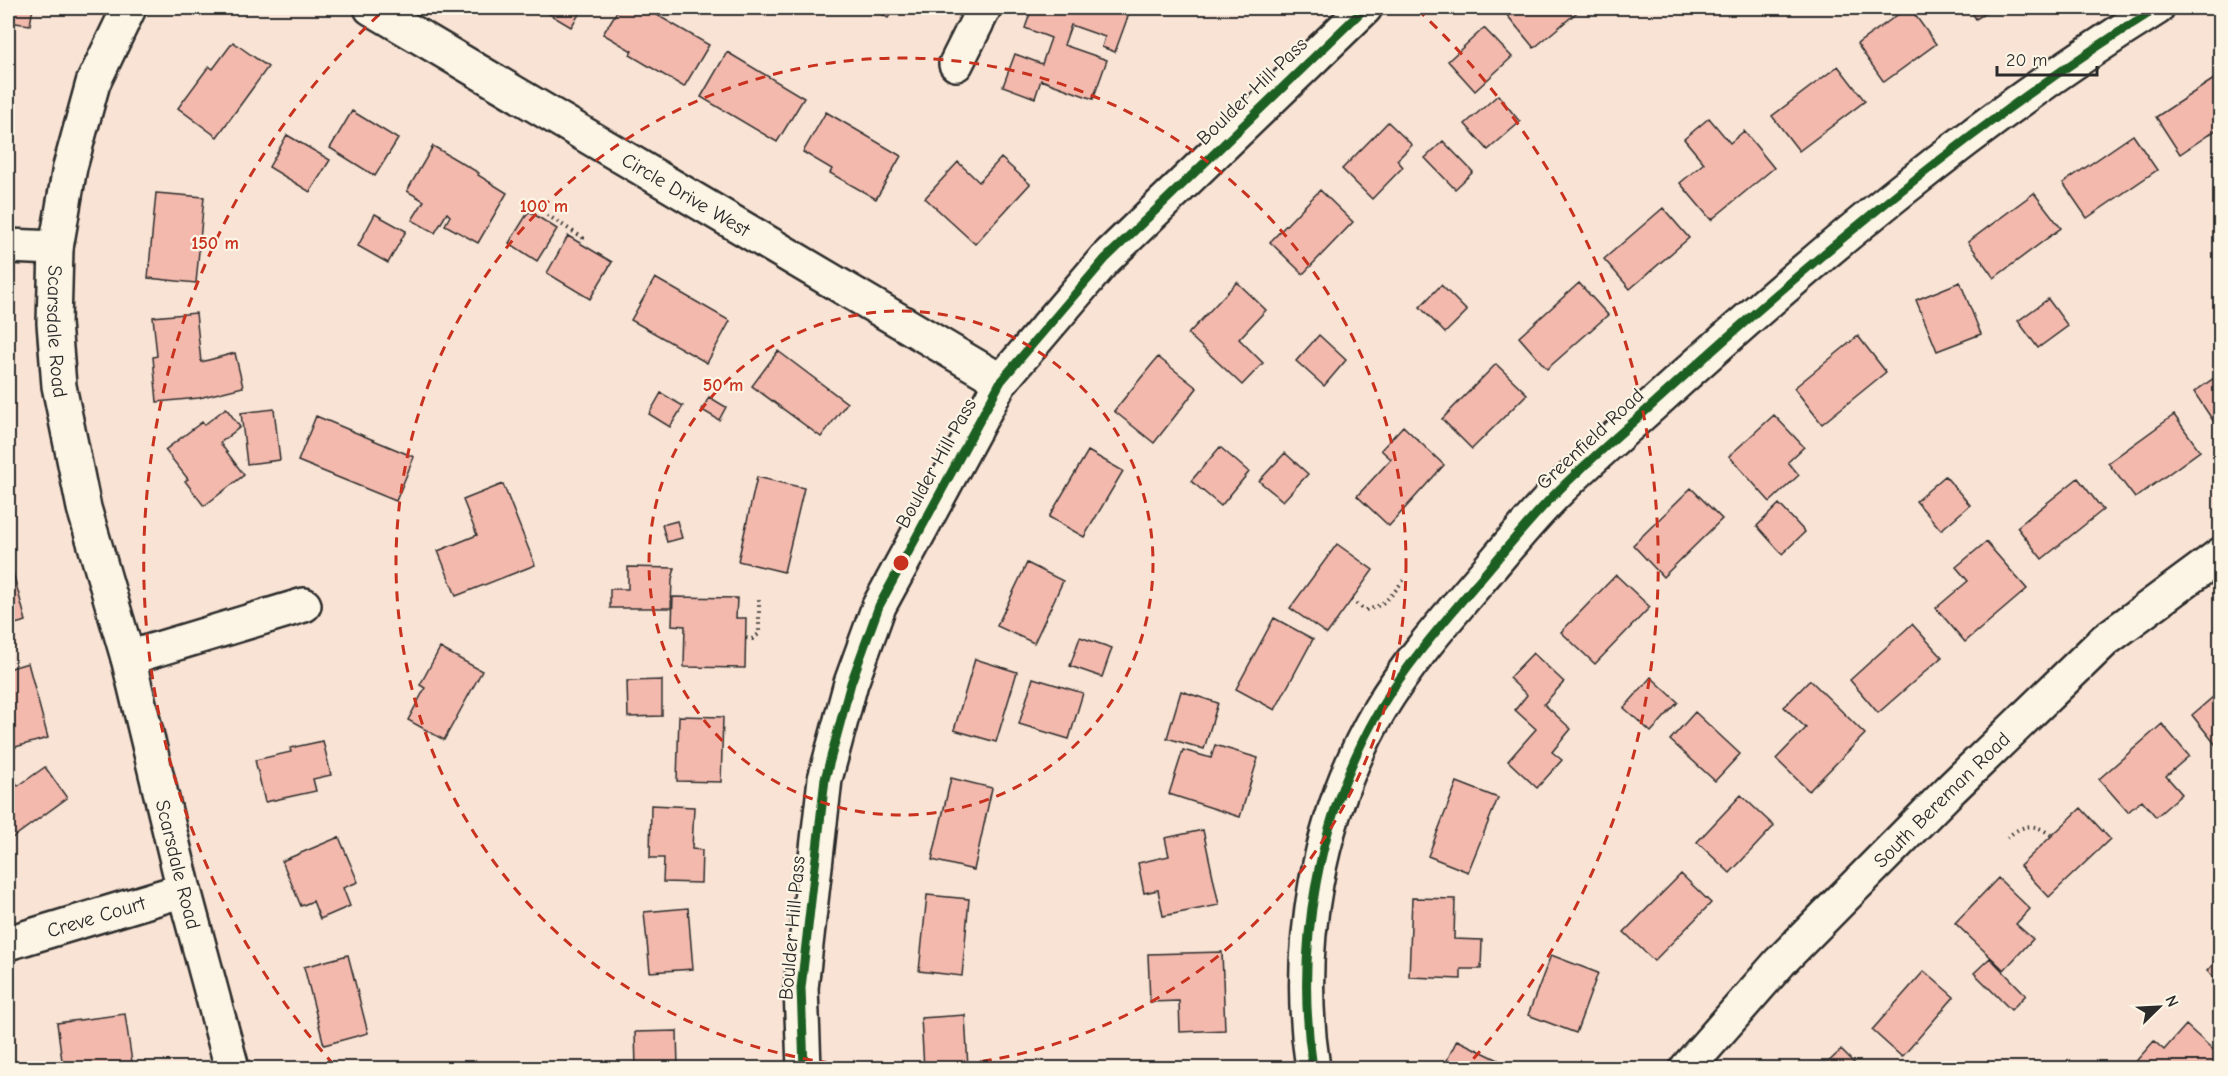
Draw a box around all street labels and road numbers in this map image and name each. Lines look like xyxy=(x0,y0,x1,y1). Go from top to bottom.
street label: Boulder Hill Pass xyxy=(1192,33,1312,149)
street label: Circle Drive West xyxy=(618,148,755,242)
street label: Scarsdale Road xyxy=(43,265,73,400)
street label: Greenfield Road xyxy=(1532,384,1648,494)
street label: Boulder Hill Pass xyxy=(891,394,981,532)
street label: South Bereman Road xyxy=(1869,727,2014,872)
street label: Scarsdale Road xyxy=(151,797,206,932)
street label: Boulder Hill Pass xyxy=(774,855,810,1001)
street label: Creve Court xyxy=(44,890,149,942)

